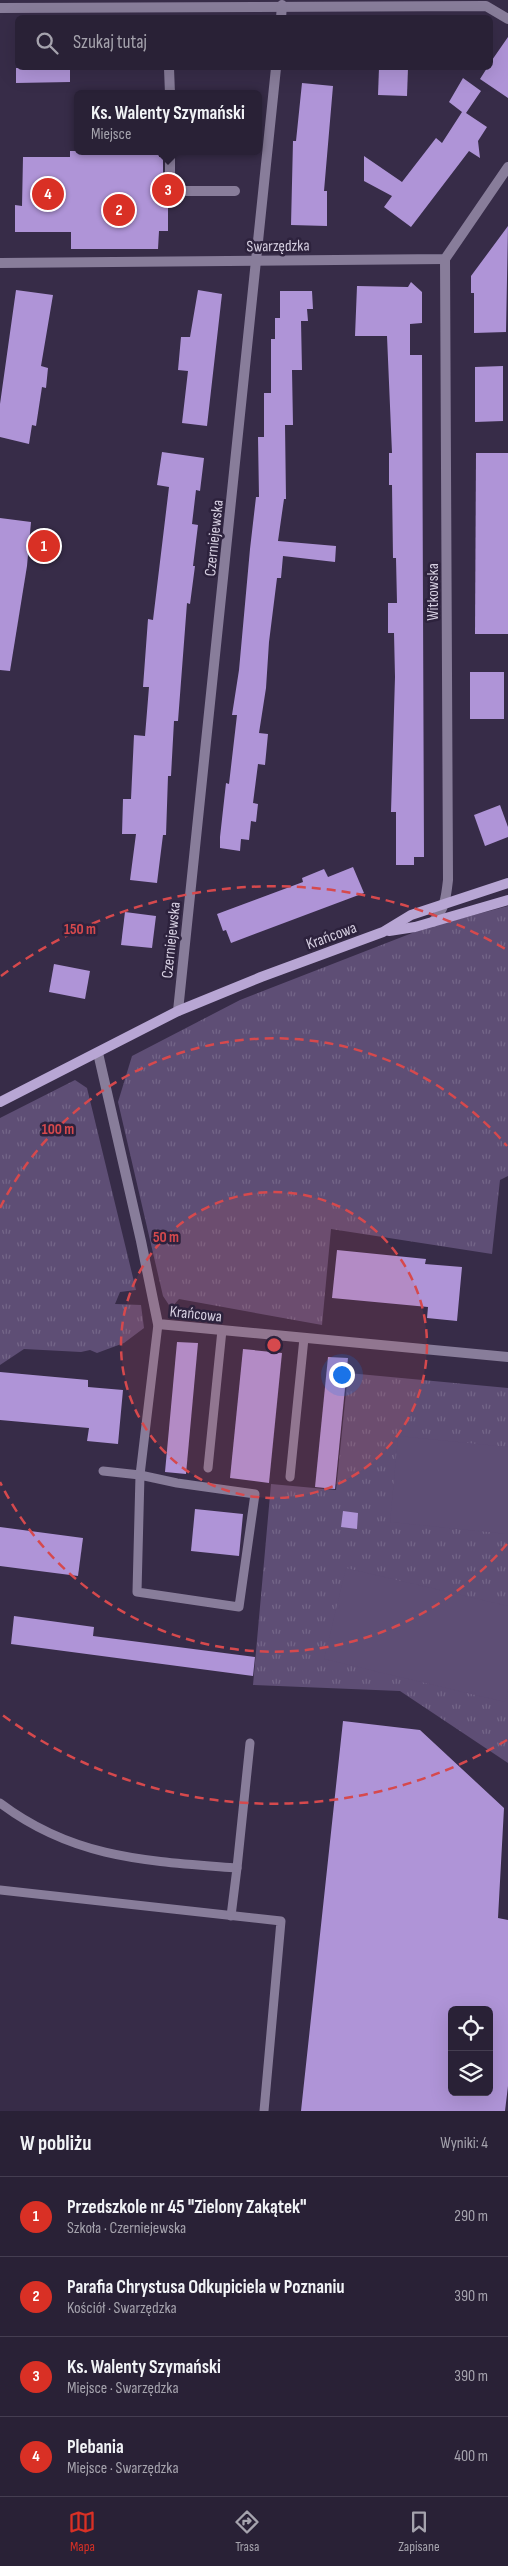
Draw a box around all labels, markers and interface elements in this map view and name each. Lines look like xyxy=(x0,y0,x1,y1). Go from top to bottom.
search box xyxy=(15,15,493,70)
icon: search xyxy=(33,29,61,57)
text: Szukaj tutaj xyxy=(73,31,147,54)
popup xyxy=(74,90,262,155)
text: Ks. Walenty Szymański xyxy=(91,102,245,125)
text: Miejsce xyxy=(91,125,131,144)
pin: 3 xyxy=(152,171,184,209)
pin: 4 xyxy=(32,175,64,213)
pin: 2 xyxy=(103,191,135,229)
street label: Swarzędzka xyxy=(246,236,310,257)
street label: Czerniejewska xyxy=(201,499,228,577)
pin: 1 xyxy=(28,527,60,565)
street label: Witkowska xyxy=(424,563,443,621)
street label: Czerniejewska xyxy=(158,901,185,979)
street label: Krańcowa xyxy=(304,919,359,954)
text: 150 m xyxy=(64,920,96,939)
text: 100 m xyxy=(42,1120,74,1139)
text: 50 m xyxy=(153,1228,179,1247)
street label: Krańcowa xyxy=(169,1302,223,1327)
centre of rings xyxy=(265,1336,283,1354)
your location xyxy=(329,1362,355,1388)
map controls xyxy=(448,2006,493,2096)
button: locate xyxy=(448,2006,493,2051)
button: layers xyxy=(448,2051,493,2096)
text: W pobliżu xyxy=(20,2131,91,2156)
text: Wyniki: 4 xyxy=(440,2134,488,2153)
text: Przedszkole nr 45 "Zielony Zakątek" xyxy=(67,2196,307,2219)
text: 1 xyxy=(33,2207,39,2226)
text: 290 m xyxy=(454,2207,488,2226)
text: Szkoła · Czerniejewska xyxy=(67,2219,186,2238)
text: Parafia Chrystusa Odkupiciela w Poznaniu xyxy=(67,2276,345,2299)
text: 2 xyxy=(32,2287,40,2306)
text: 390 m xyxy=(454,2287,488,2306)
text: Kościół · Swarzędzka xyxy=(67,2299,177,2318)
text: Ks. Walenty Szymański xyxy=(67,2356,221,2379)
text: 3 xyxy=(32,2367,40,2386)
text: 390 m xyxy=(454,2367,488,2386)
text: Miejsce · Swarzędzka xyxy=(67,2379,179,2398)
text: Plebania xyxy=(67,2436,124,2459)
text: 4 xyxy=(32,2447,40,2466)
text: 400 m xyxy=(454,2447,488,2466)
text: Miejsce · Swarzędzka xyxy=(67,2459,179,2478)
tab: Mapa xyxy=(68,2508,96,2555)
tab: Trasa xyxy=(233,2508,261,2555)
tab: Zapisane xyxy=(398,2508,440,2555)

